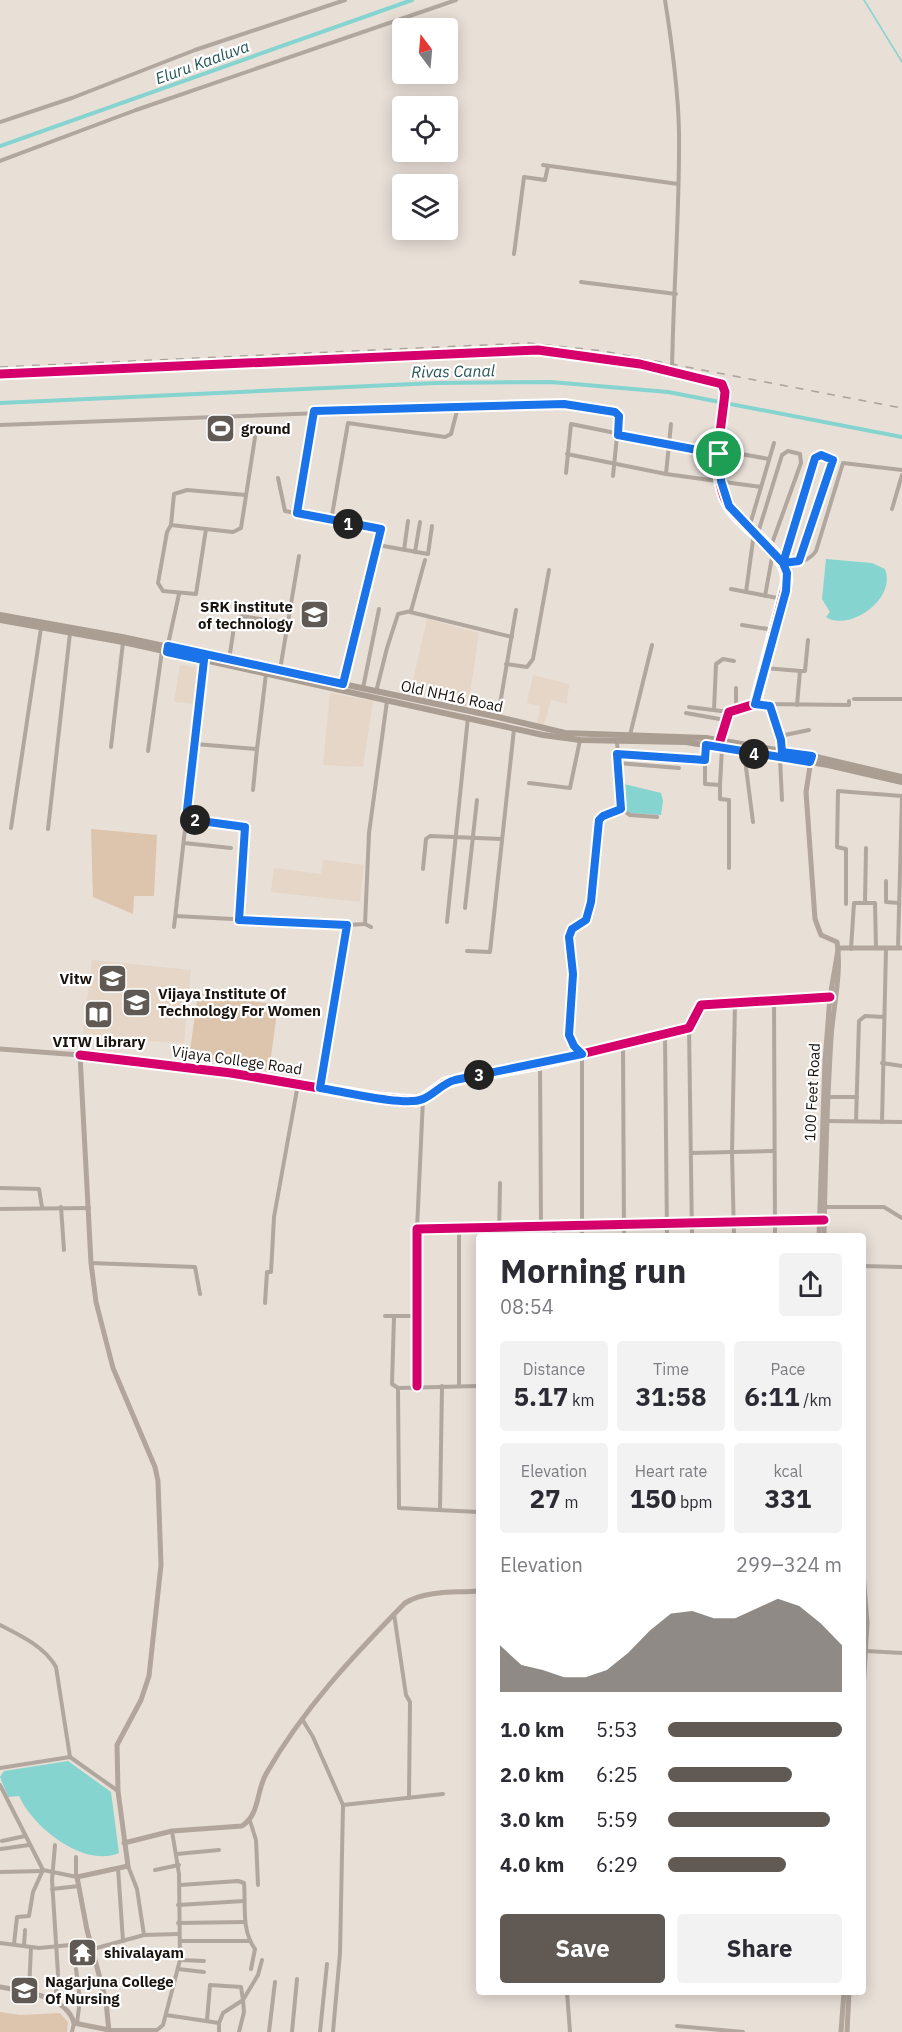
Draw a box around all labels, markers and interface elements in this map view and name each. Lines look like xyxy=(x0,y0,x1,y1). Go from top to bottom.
north arrow xyxy=(392,18,458,84)
map controls xyxy=(392,18,458,240)
water label: Eluru Kaaluva xyxy=(152,36,252,88)
button: locate xyxy=(392,96,458,162)
button: layers xyxy=(392,174,458,240)
water label: Rivas Canal xyxy=(411,360,496,382)
sports icon: ground xyxy=(204,412,236,444)
place label: ground xyxy=(241,419,291,438)
pin xyxy=(693,428,744,479)
icon: arrive xyxy=(702,437,735,470)
pin: 1 xyxy=(333,509,363,539)
text: 1 xyxy=(343,514,353,534)
place label: SRK institute of technology xyxy=(198,597,293,633)
school or university icon: SRK institute of technology xyxy=(298,599,330,631)
street label: Old NH16 Road xyxy=(399,676,505,716)
pin: 4 xyxy=(739,739,769,769)
text: 4 xyxy=(749,744,759,764)
pin: 2 xyxy=(180,805,210,835)
text: 2 xyxy=(190,810,200,830)
school or university icon: Vitw xyxy=(97,962,129,994)
place label: Vitw xyxy=(60,969,92,988)
place label: Vijaya Institute Of Technology For Women xyxy=(158,984,321,1020)
school or university icon: Vijaya Institute Of Technology For Women xyxy=(121,986,153,1018)
library icon: VITW Library xyxy=(83,998,115,1030)
place label: VITW Library xyxy=(52,1032,146,1051)
street label: Vijaya College Road xyxy=(171,1041,303,1079)
street label: 100 Feet Road xyxy=(800,1042,824,1142)
pin: 3 xyxy=(464,1060,494,1090)
text: 3 xyxy=(474,1065,484,1085)
text: Morning run xyxy=(500,1249,686,1292)
button: share xyxy=(779,1253,842,1316)
text: 08:54 xyxy=(500,1293,554,1320)
text: Distance xyxy=(523,1359,585,1379)
text: Time xyxy=(653,1359,689,1379)
text: Pace xyxy=(771,1359,805,1379)
text: 5.17 xyxy=(513,1379,568,1413)
text: 31:58 xyxy=(636,1379,706,1413)
text: 6:11 xyxy=(744,1379,800,1413)
text: km xyxy=(568,1390,595,1410)
text: /km xyxy=(800,1390,832,1410)
text: Elevation xyxy=(521,1461,587,1481)
text: Heart rate xyxy=(635,1461,707,1481)
text: kcal xyxy=(773,1461,803,1481)
text: 27 xyxy=(530,1481,561,1515)
text: 150 xyxy=(629,1481,676,1515)
text: 331 xyxy=(765,1481,811,1515)
text: m xyxy=(561,1492,578,1512)
text: bpm xyxy=(676,1492,713,1512)
text: Elevation xyxy=(500,1551,583,1578)
text: 299–324 m xyxy=(736,1551,842,1578)
text: 1.0 km xyxy=(500,1716,564,1743)
text: 5:53 xyxy=(596,1716,638,1743)
text: 2.0 km xyxy=(500,1761,564,1788)
text: 6:25 xyxy=(596,1761,638,1788)
text: 3.0 km xyxy=(500,1806,564,1833)
text: 5:59 xyxy=(596,1806,638,1833)
text: 4.0 km xyxy=(500,1851,564,1878)
text: 6:29 xyxy=(596,1851,638,1878)
button: Save xyxy=(500,1914,665,1983)
button: Share xyxy=(677,1914,842,1983)
temple icon: shivalayam xyxy=(67,1936,99,1968)
place label: shivalayam xyxy=(104,1943,184,1962)
place label: Nagarjuna College Of Nursing xyxy=(45,1972,174,2008)
school or university icon: Nagarjuna College Of Nursing xyxy=(8,1974,40,2006)

